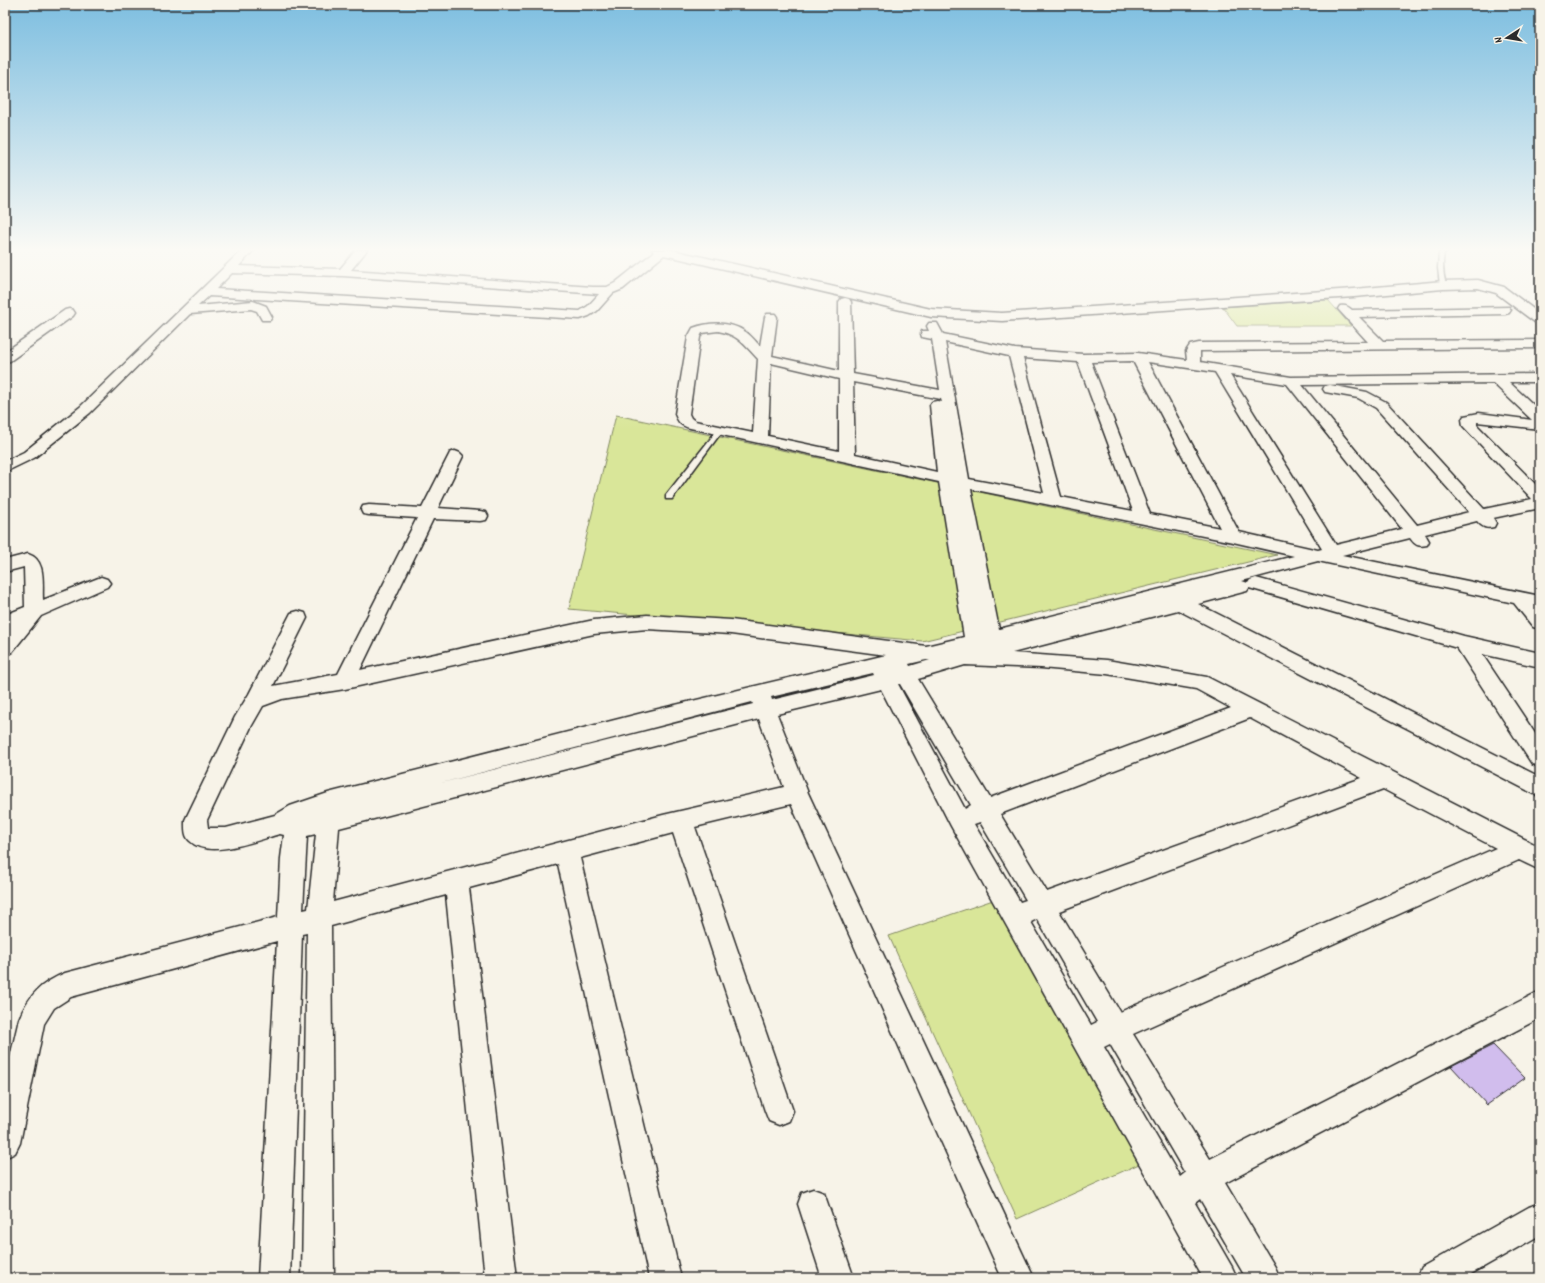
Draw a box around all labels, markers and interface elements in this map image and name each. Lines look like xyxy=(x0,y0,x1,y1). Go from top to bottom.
north arrow xyxy=(1487,18,1527,58)
text: N xyxy=(1491,35,1508,44)

